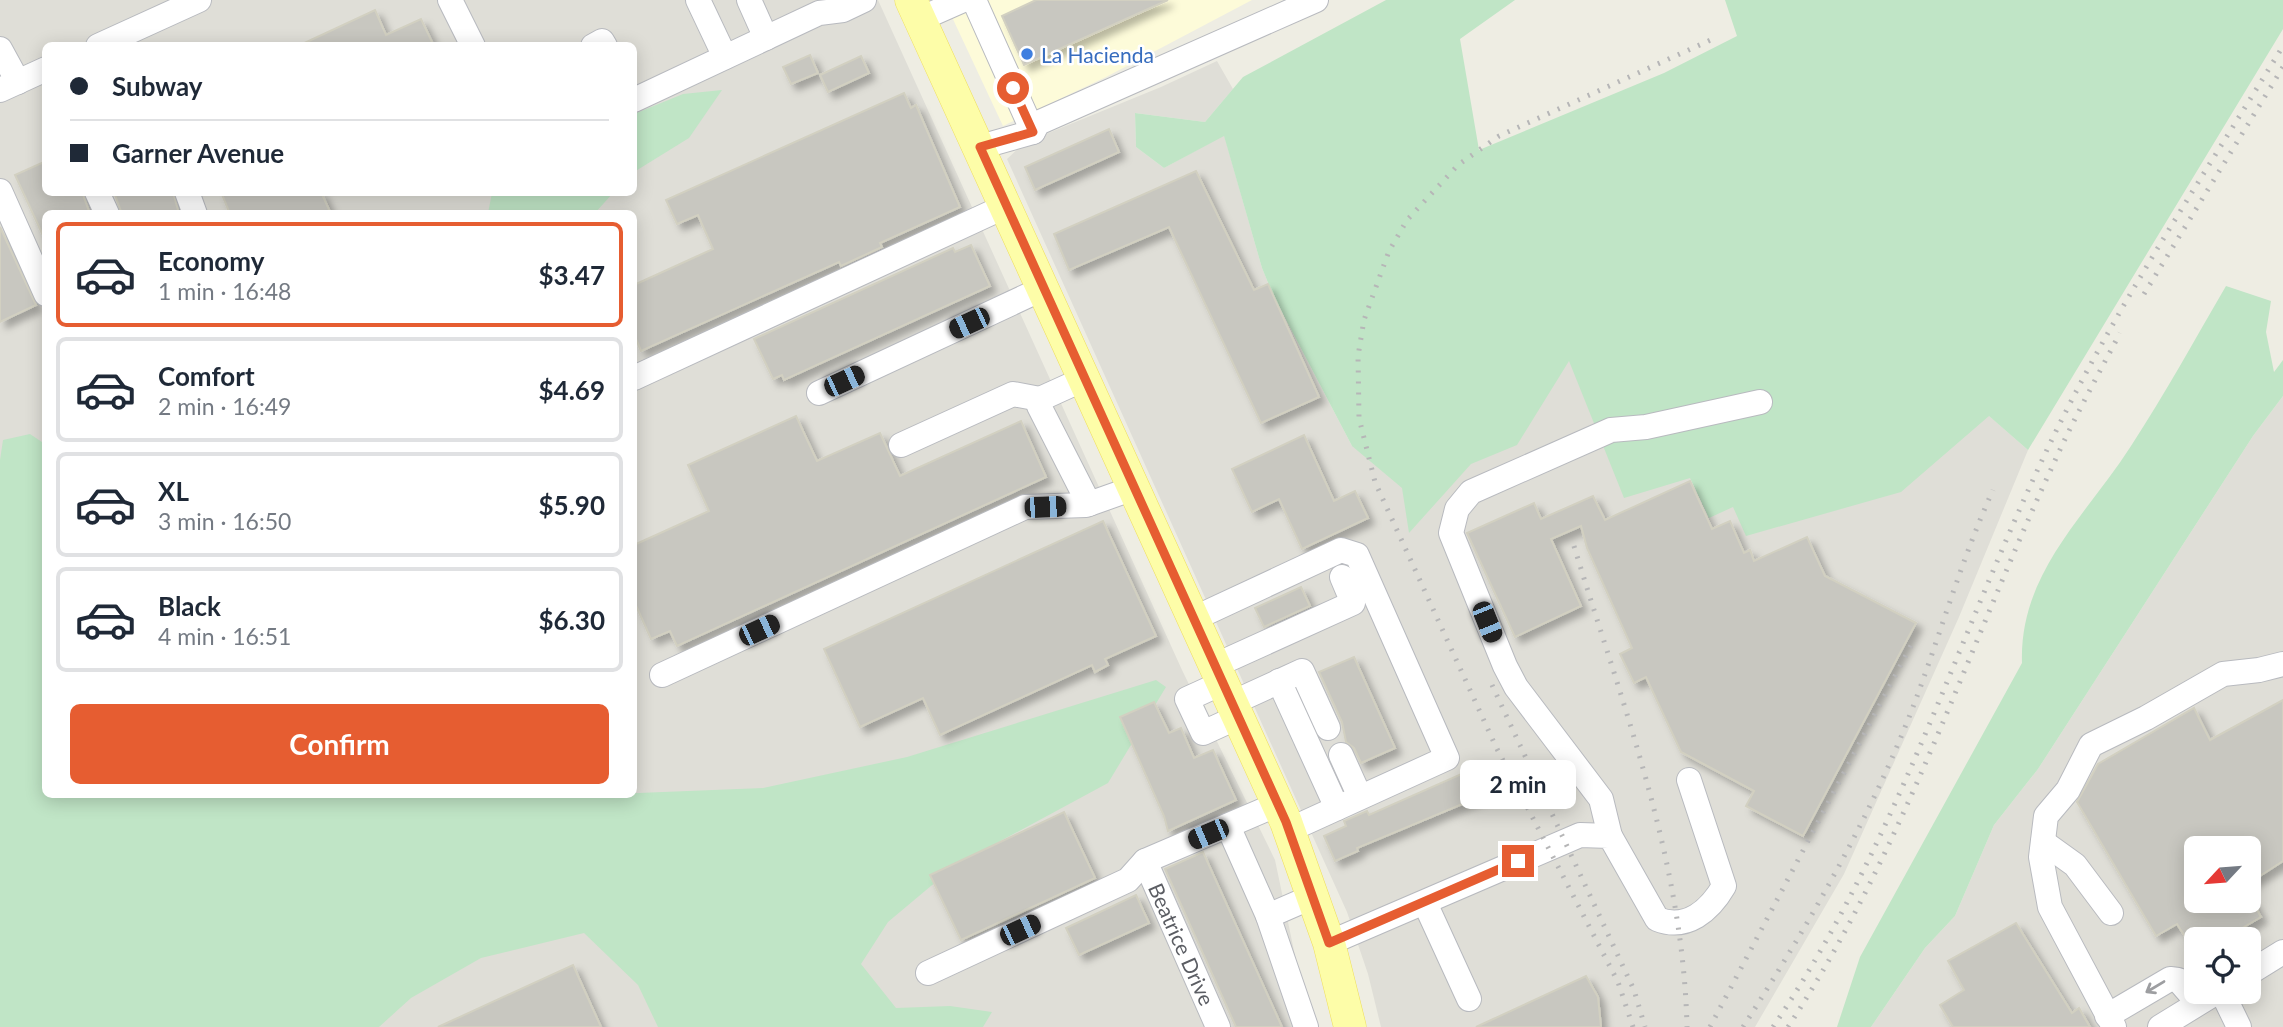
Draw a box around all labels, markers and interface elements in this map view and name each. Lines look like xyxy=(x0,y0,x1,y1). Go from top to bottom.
place label: La Hacienda xyxy=(1041,42,1154,67)
marker: La Hacienda xyxy=(1019,46,1035,62)
text: Subway xyxy=(112,70,203,102)
route start xyxy=(997,72,1029,104)
text: Garner Avenue xyxy=(112,137,284,169)
icon: car xyxy=(74,243,137,306)
text: Economy xyxy=(158,245,264,277)
text: $3.47 xyxy=(539,259,605,291)
text: 1 min · 16:48 xyxy=(158,277,291,305)
car xyxy=(946,305,993,341)
icon: car xyxy=(74,358,137,421)
text: Comfort xyxy=(158,360,255,392)
car xyxy=(821,363,868,399)
text: $4.69 xyxy=(539,374,605,406)
text: 2 min · 16:49 xyxy=(158,392,291,420)
icon: car xyxy=(74,473,137,536)
text: XL xyxy=(158,475,189,507)
text: $5.90 xyxy=(539,489,605,521)
car xyxy=(1024,496,1067,518)
text: 3 min · 16:50 xyxy=(158,507,291,535)
icon: car xyxy=(74,588,137,651)
text: Black xyxy=(158,590,221,622)
car xyxy=(1470,599,1505,645)
text: $6.30 xyxy=(539,604,605,636)
car xyxy=(736,612,783,648)
text: 4 min · 16:51 xyxy=(158,622,291,650)
button: Confirm xyxy=(70,704,609,784)
callout: 2 min xyxy=(1460,760,1576,808)
text: 2 min xyxy=(1489,770,1547,798)
car xyxy=(1185,816,1232,852)
north arrow xyxy=(2184,836,2261,914)
map controls xyxy=(2184,836,2261,1004)
route end xyxy=(1502,845,1534,877)
street label: Beatrice Drive xyxy=(1144,879,1220,1009)
car xyxy=(997,912,1044,948)
button: locate xyxy=(2184,927,2261,1004)
one-way arrow xyxy=(2146,980,2166,994)

